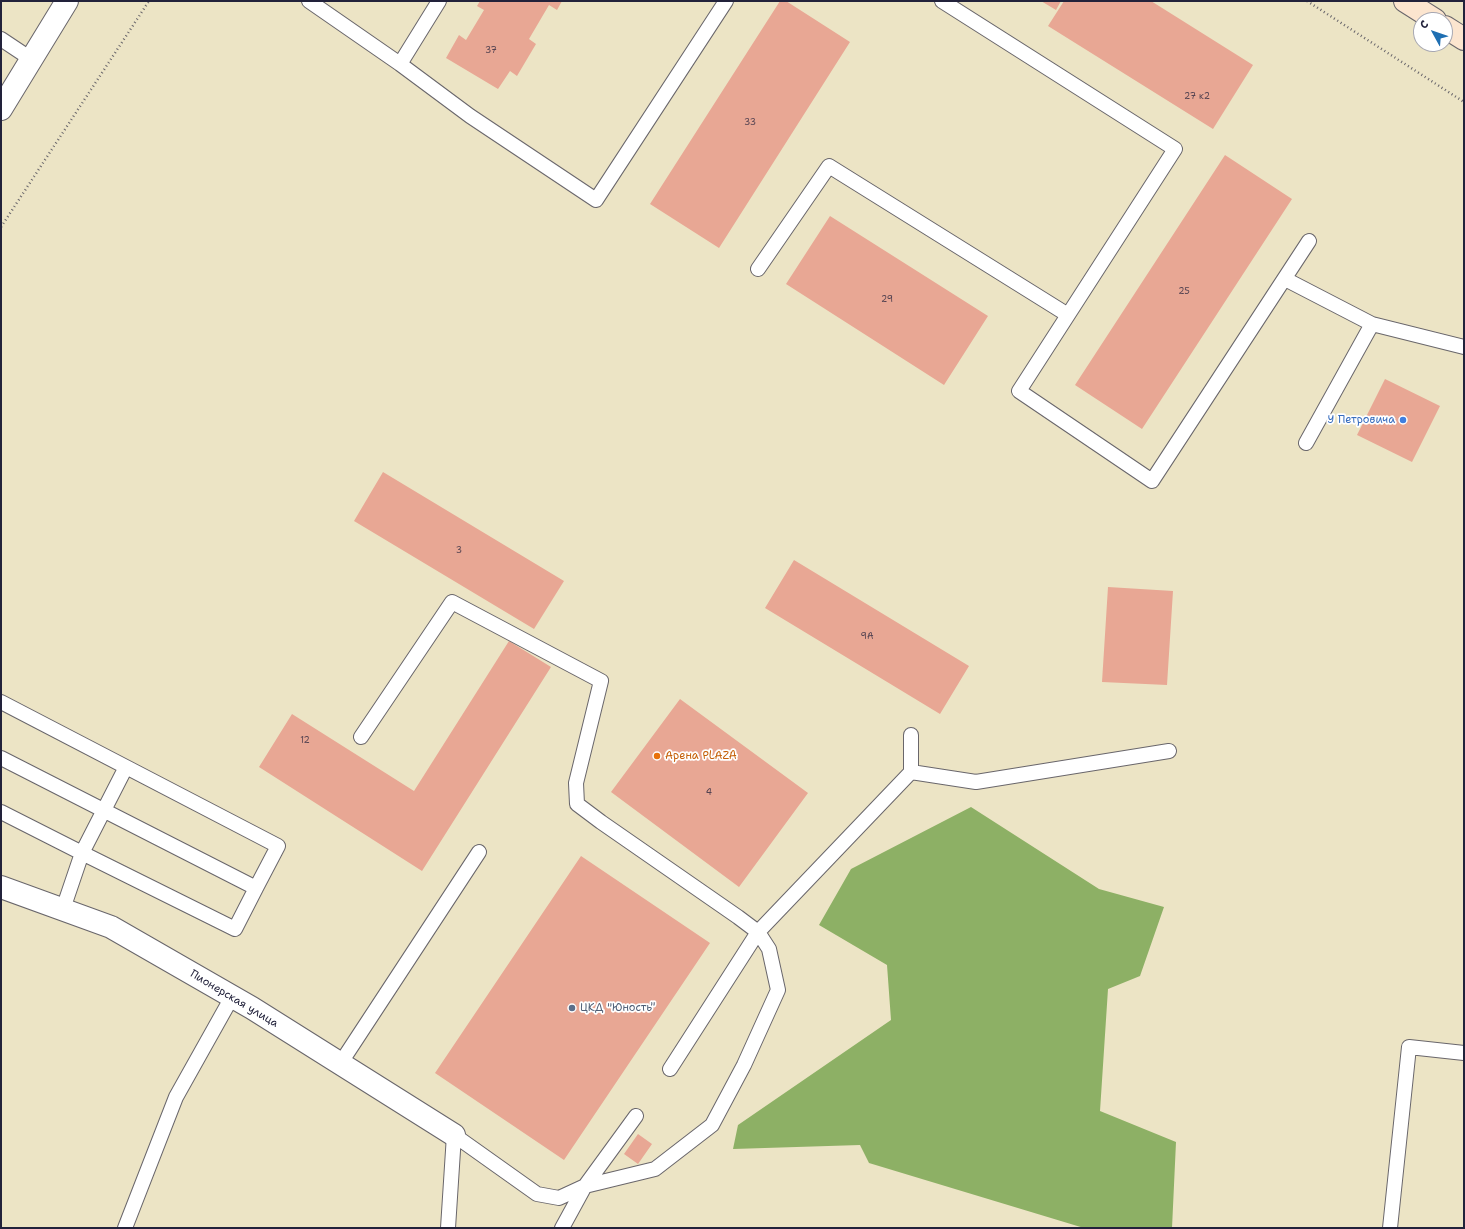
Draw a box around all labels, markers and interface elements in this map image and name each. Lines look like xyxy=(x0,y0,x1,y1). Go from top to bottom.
north arrow xyxy=(1413,12,1453,52)
text: С xyxy=(1416,17,1432,32)
house number: 37 xyxy=(485,46,497,56)
house number: 27 к2 xyxy=(1184,92,1210,102)
house number: 33 xyxy=(744,118,756,128)
house number: 25 xyxy=(1178,287,1190,297)
house number: 29 xyxy=(881,295,893,305)
place label: У Петровича xyxy=(1327,413,1395,427)
marker: У Петровича xyxy=(1398,415,1408,425)
house number: 3 xyxy=(456,546,462,556)
house number: 9А xyxy=(861,632,873,642)
house number: 12 xyxy=(300,736,310,746)
place label: Арена PLAZA xyxy=(665,749,737,763)
marker: Арена PLAZA xyxy=(652,751,662,761)
house number: 4 xyxy=(706,788,712,798)
street label: Пионерская улица xyxy=(187,967,281,1031)
place label: ЦКД "Юность" xyxy=(580,1001,655,1015)
marker: ЦКД "Юность" xyxy=(567,1003,577,1013)

